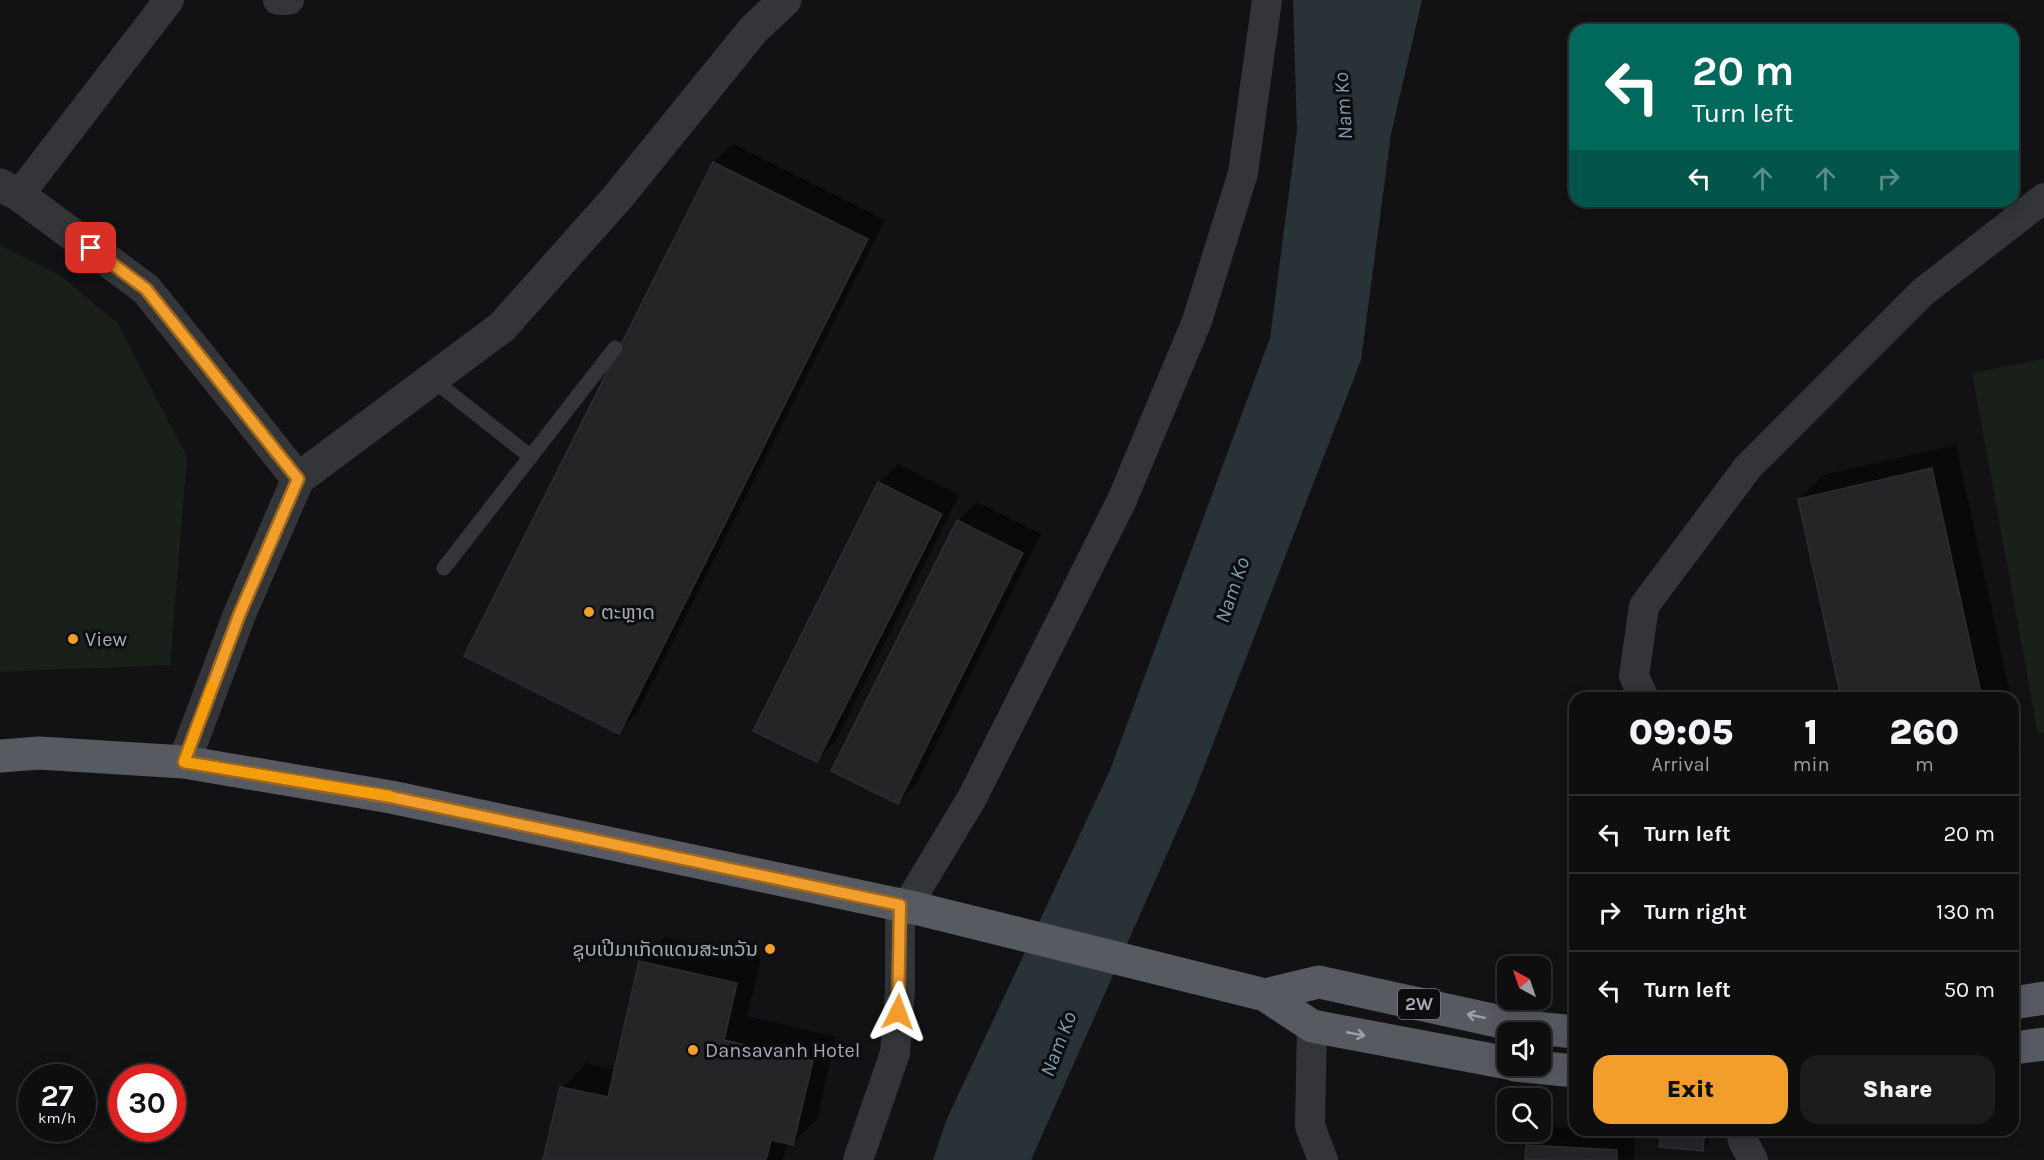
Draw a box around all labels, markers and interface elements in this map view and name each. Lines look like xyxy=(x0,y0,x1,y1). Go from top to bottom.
text: 20 m xyxy=(1692,46,1794,96)
icon: left xyxy=(1593,48,1671,126)
water label: Nam Ko xyxy=(1329,71,1357,141)
text: Turn left xyxy=(1692,97,1793,129)
icon: left xyxy=(1683,162,1716,195)
icon: ahead xyxy=(1746,162,1779,195)
icon: ahead xyxy=(1809,162,1842,195)
icon: right xyxy=(1872,162,1905,195)
pin xyxy=(65,222,116,273)
icon: arrive xyxy=(74,231,107,264)
water label: Nam Ko xyxy=(1210,554,1255,626)
place label: ຕະຫຼາດ xyxy=(601,601,655,624)
marker: ຕະຫຼາດ xyxy=(582,605,596,619)
place label: View xyxy=(85,628,127,651)
marker: View xyxy=(66,632,80,646)
text: 09:05 xyxy=(1629,711,1733,753)
text: 1 xyxy=(1804,711,1818,753)
text: 260 xyxy=(1889,711,1959,753)
text: Arrival xyxy=(1652,753,1710,776)
text: min xyxy=(1793,753,1829,776)
text: m xyxy=(1915,753,1934,776)
icon: left xyxy=(1593,818,1626,851)
text: Turn left xyxy=(1644,821,1731,847)
text: 20 m xyxy=(1943,821,1995,847)
icon: right xyxy=(1593,896,1626,929)
text: Turn right xyxy=(1644,899,1747,925)
text: 130 m xyxy=(1936,899,1995,925)
place label: ຊຸບເປີມາເກັດແດນສະຫວັນ xyxy=(572,938,758,962)
marker: ຊຸບເປີມາເກັດແດນສະຫວັນ xyxy=(763,942,777,956)
north arrow xyxy=(1497,956,1551,1010)
map controls xyxy=(1497,956,1551,1142)
icon: left xyxy=(1593,974,1626,1007)
text: Turn left xyxy=(1644,977,1731,1003)
text: 50 m xyxy=(1944,977,1995,1003)
position arrow xyxy=(866,980,930,1044)
road number: 2W xyxy=(1398,989,1440,1019)
water label: Nam Ko xyxy=(1035,1008,1082,1080)
one-way arrow xyxy=(1467,1010,1486,1021)
button: sound xyxy=(1497,1022,1551,1076)
one-way arrow xyxy=(1345,1029,1365,1040)
place label: Dansavanh Hotel xyxy=(705,1039,860,1062)
marker: Dansavanh Hotel xyxy=(686,1043,700,1057)
button: Exit xyxy=(1593,1055,1788,1124)
button: Share xyxy=(1800,1055,1995,1124)
speed limit sign: 30 xyxy=(108,1064,186,1142)
text: 27 xyxy=(40,1078,74,1114)
button: search xyxy=(1497,1088,1551,1142)
text: km/h xyxy=(38,1109,76,1127)

